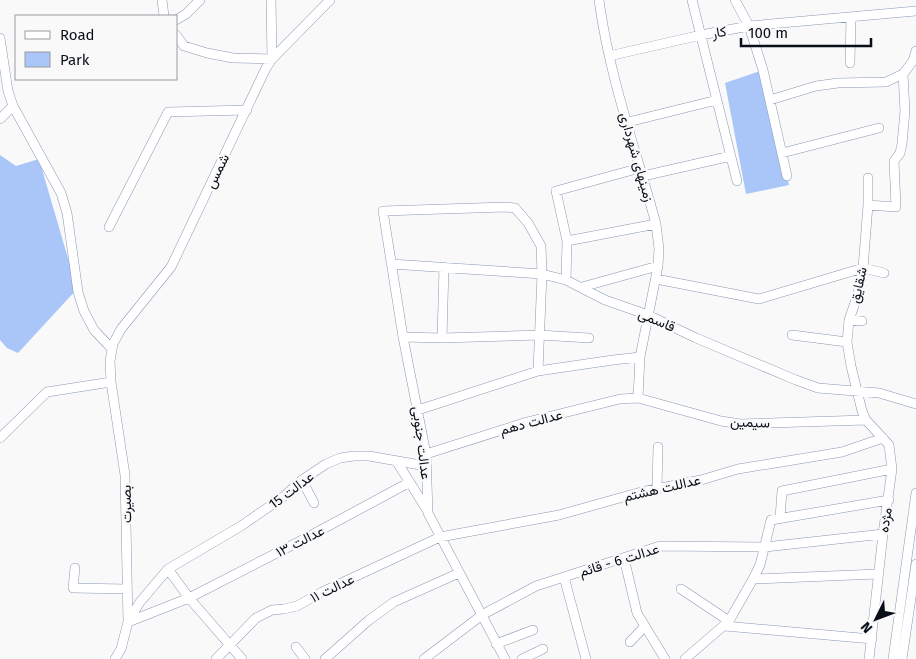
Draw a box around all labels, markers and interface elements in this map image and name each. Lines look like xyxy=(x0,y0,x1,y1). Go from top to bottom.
legend xyxy=(15,15,178,80)
scale bar xyxy=(741,15,871,47)
street label: کار xyxy=(709,23,728,42)
text: 100 m xyxy=(748,24,788,42)
text: Road xyxy=(60,26,95,44)
text: Park xyxy=(60,51,90,69)
street label: زمینهای شهرداری xyxy=(616,111,657,204)
street label: شمس xyxy=(202,151,233,191)
street label: شقایق xyxy=(846,265,871,305)
street label: قاسمی xyxy=(636,305,678,336)
street label: عدالت جنوبی xyxy=(409,406,434,481)
street label: عدالت دهم xyxy=(498,406,564,439)
street label: سیمین xyxy=(730,413,770,432)
street label: عدالت 15 xyxy=(265,468,317,513)
street label: عداللت هشتم xyxy=(622,471,702,506)
street label: بصیرت xyxy=(118,485,135,523)
street label: مژده xyxy=(875,506,896,534)
street label: عدالت ۱۳ xyxy=(273,522,327,561)
street label: عدالت 6 - قائم xyxy=(577,540,661,581)
street label: عدالت ۱۱ xyxy=(307,571,357,606)
north arrow xyxy=(851,594,901,644)
text: N xyxy=(857,618,876,637)

